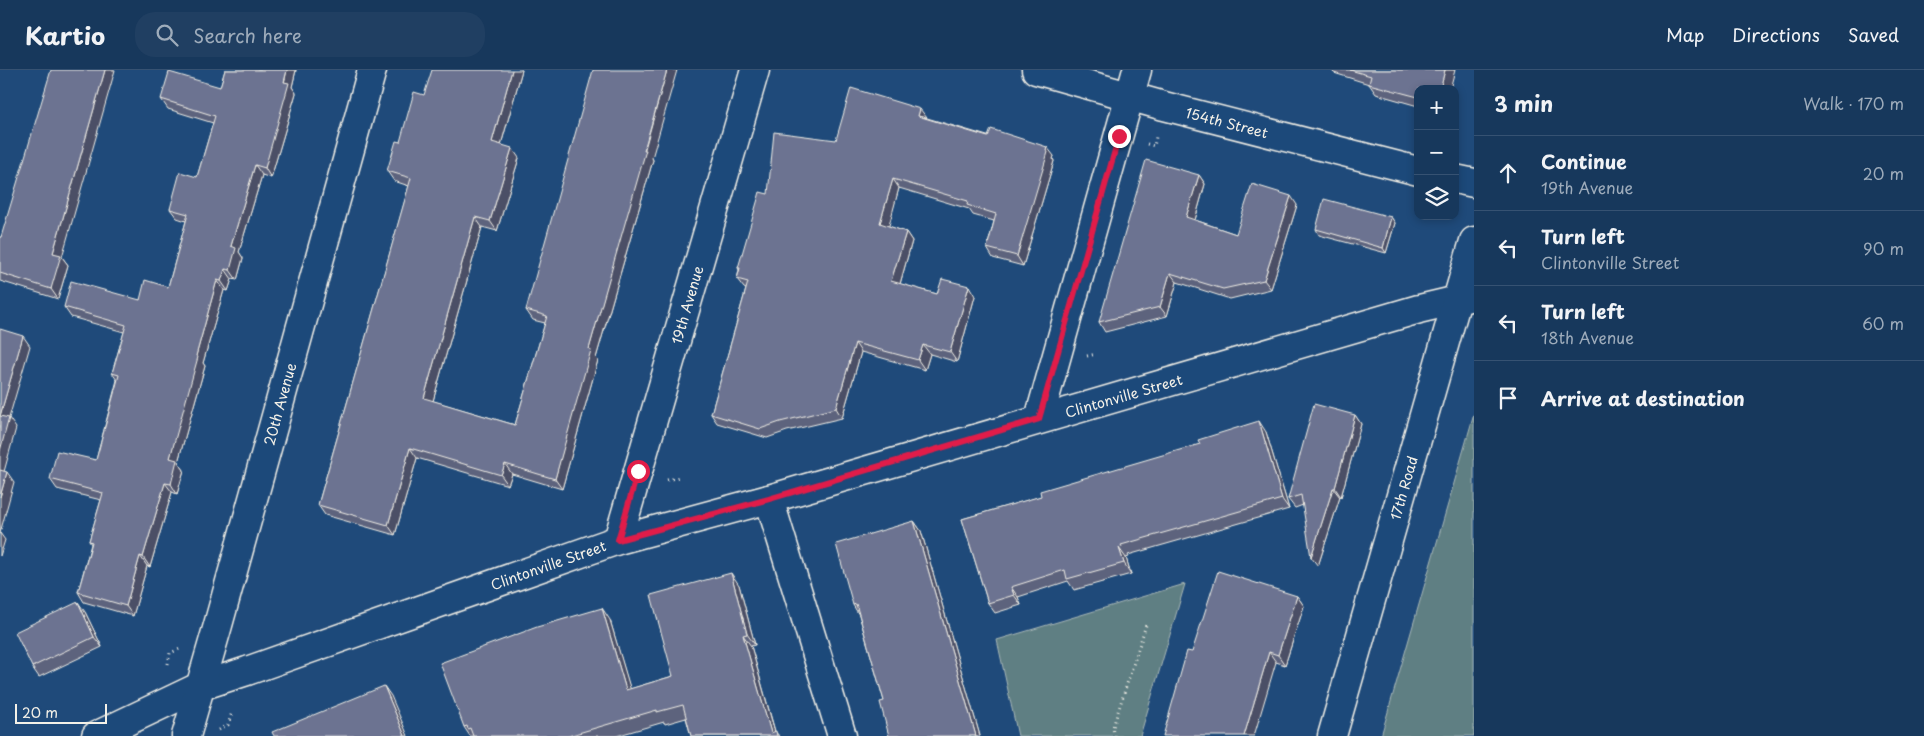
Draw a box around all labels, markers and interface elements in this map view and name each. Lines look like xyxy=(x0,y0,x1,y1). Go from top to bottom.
search box xyxy=(135,12,485,57)
text: Kartio xyxy=(25,17,105,53)
icon: search xyxy=(153,21,181,49)
text: Search here xyxy=(193,21,302,49)
text: Map xyxy=(1666,21,1704,48)
text: Directions xyxy=(1732,21,1820,48)
text: Saved xyxy=(1848,21,1899,48)
map controls xyxy=(1414,85,1459,220)
button: + xyxy=(1414,85,1459,130)
text: 3 min xyxy=(1494,87,1553,119)
text: Walk · 170 m xyxy=(1803,91,1904,115)
street label: 154th Street xyxy=(1184,102,1271,143)
route end xyxy=(1108,125,1131,148)
button: − xyxy=(1414,130,1459,175)
text: Continue xyxy=(1541,147,1627,175)
icon: ahead xyxy=(1494,159,1522,187)
text: 20 m xyxy=(1863,161,1904,185)
button: layers xyxy=(1414,175,1459,220)
text: 19th Avenue xyxy=(1541,175,1633,199)
text: Turn left xyxy=(1541,222,1625,250)
icon: left xyxy=(1494,234,1522,262)
text: 90 m xyxy=(1863,236,1904,260)
text: Clintonville Street xyxy=(1541,250,1679,274)
street label: 19th Avenue xyxy=(665,263,708,347)
text: Turn left xyxy=(1541,297,1625,325)
icon: left xyxy=(1494,309,1522,337)
text: 60 m xyxy=(1862,311,1904,335)
text: 18th Avenue xyxy=(1541,325,1634,349)
street label: 20th Avenue xyxy=(258,360,301,448)
street label: Clintonville Street xyxy=(1062,368,1185,422)
icon: arrive xyxy=(1494,384,1522,412)
text: Arrive at destination xyxy=(1541,384,1745,412)
street label: 17th Road xyxy=(1384,453,1422,523)
route start xyxy=(627,460,650,483)
street label: Clintonville Street xyxy=(487,535,609,595)
scale bar xyxy=(15,701,108,724)
text: 20 m xyxy=(22,702,58,723)

